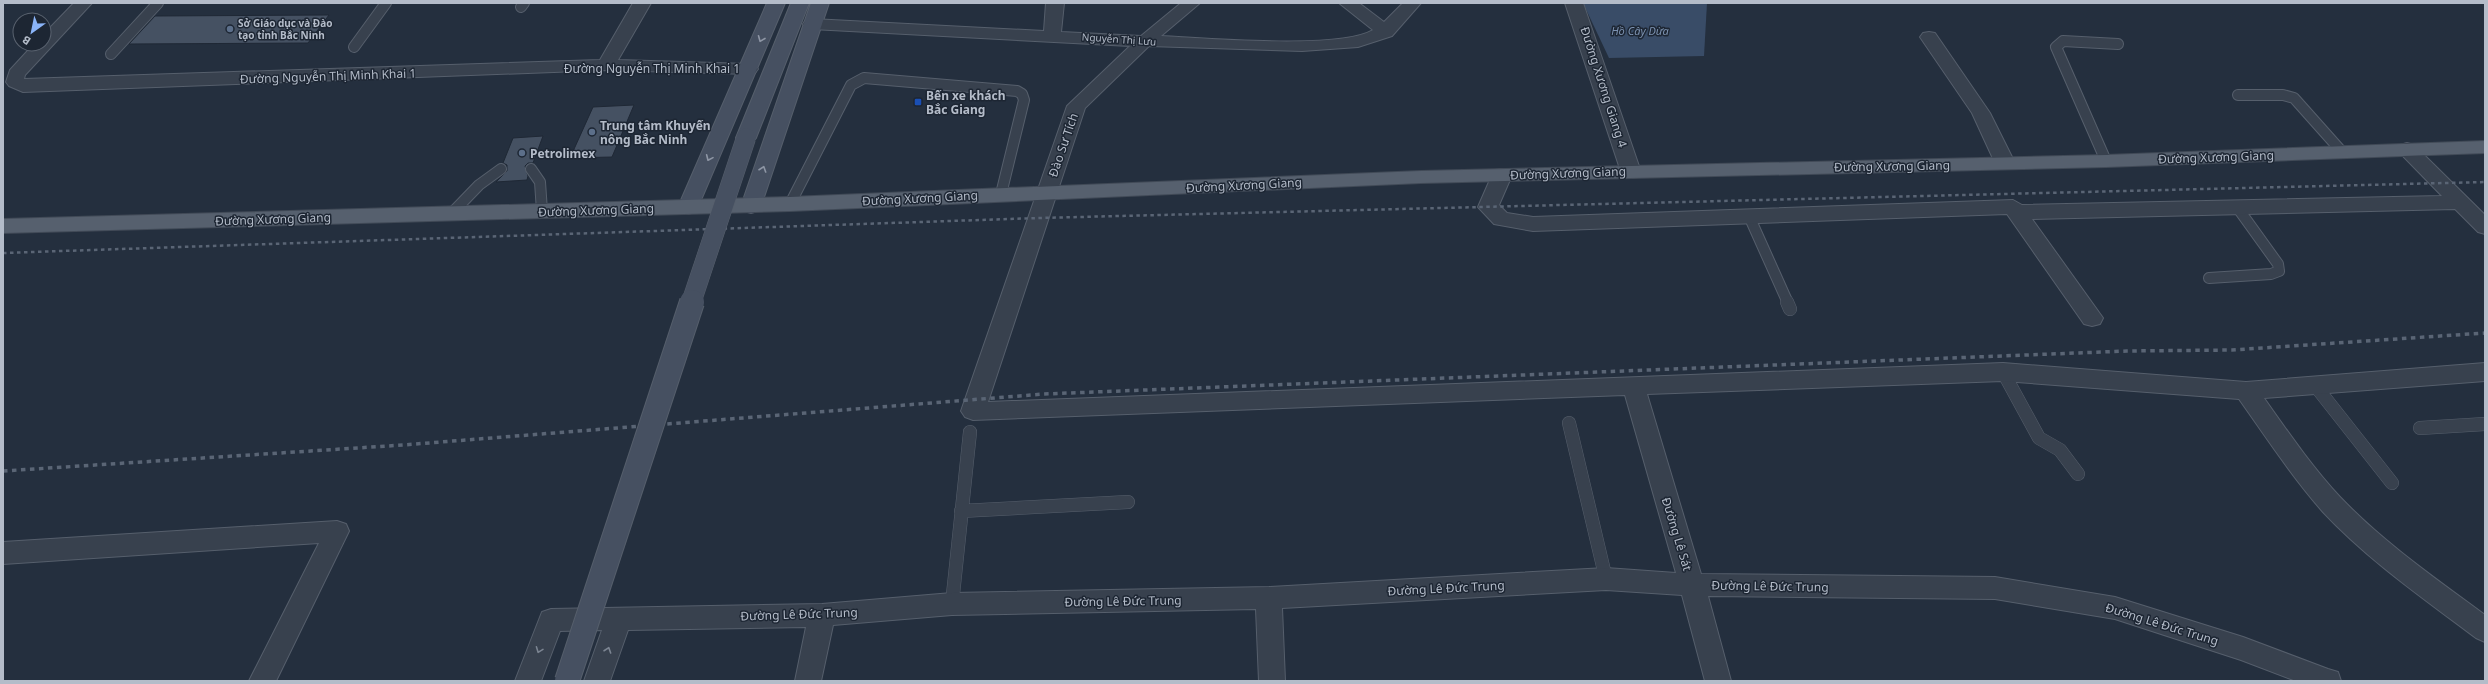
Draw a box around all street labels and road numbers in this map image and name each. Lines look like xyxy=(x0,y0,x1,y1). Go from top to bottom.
street label: Đường Xương Giang 4 xyxy=(1576,24,1632,150)
street label: Nguyễn Thị Lưu xyxy=(1081,29,1157,49)
street label: Đường Nguyễn Thị Minh Khai 1 xyxy=(564,60,740,77)
street label: Đường Nguyễn Thị Minh Khai 1 xyxy=(240,64,416,88)
street label: Đào Sư Tích xyxy=(1044,111,1082,179)
street label: Đường Xương Giang xyxy=(2158,146,2274,168)
street label: Đường Xương Giang xyxy=(1834,156,1950,176)
street label: Đường Xương Giang xyxy=(1510,162,1626,184)
street label: Đường Xương Giang xyxy=(1186,173,1302,197)
street label: Đường Xương Giang xyxy=(862,186,978,210)
street label: Đường Xương Giang xyxy=(538,199,654,221)
street label: Đường Xương Giang xyxy=(215,208,331,230)
street label: Đường Lê Sát xyxy=(1658,495,1696,573)
street label: Đường Lê Đức Trung xyxy=(1387,576,1505,600)
street label: Đường Lê Đức Trung xyxy=(1711,576,1829,596)
street label: Đường Lê Đức Trung xyxy=(1064,591,1182,611)
street label: Đường Lê Đức Trung xyxy=(2103,599,2221,649)
street label: Đường Lê Đức Trung xyxy=(740,603,858,625)

